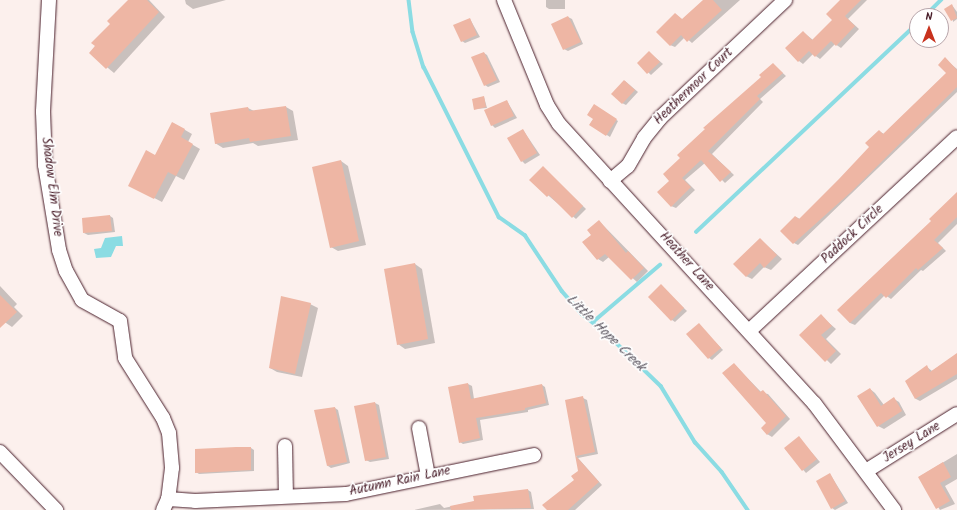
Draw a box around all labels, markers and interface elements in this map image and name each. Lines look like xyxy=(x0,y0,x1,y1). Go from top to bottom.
north arrow xyxy=(909,8,949,48)
text: N xyxy=(926,8,932,26)
street label: Heathermoor Court xyxy=(651,45,737,129)
street label: Shadow Elm Drive xyxy=(37,137,65,237)
street label: Paddock Circle xyxy=(819,202,887,268)
street label: Heather Lane xyxy=(655,229,717,295)
water label: Little Hope Creek xyxy=(563,291,649,375)
street label: Jersey Lane xyxy=(880,419,944,467)
street label: Autumn Rain Lane xyxy=(348,464,452,500)

